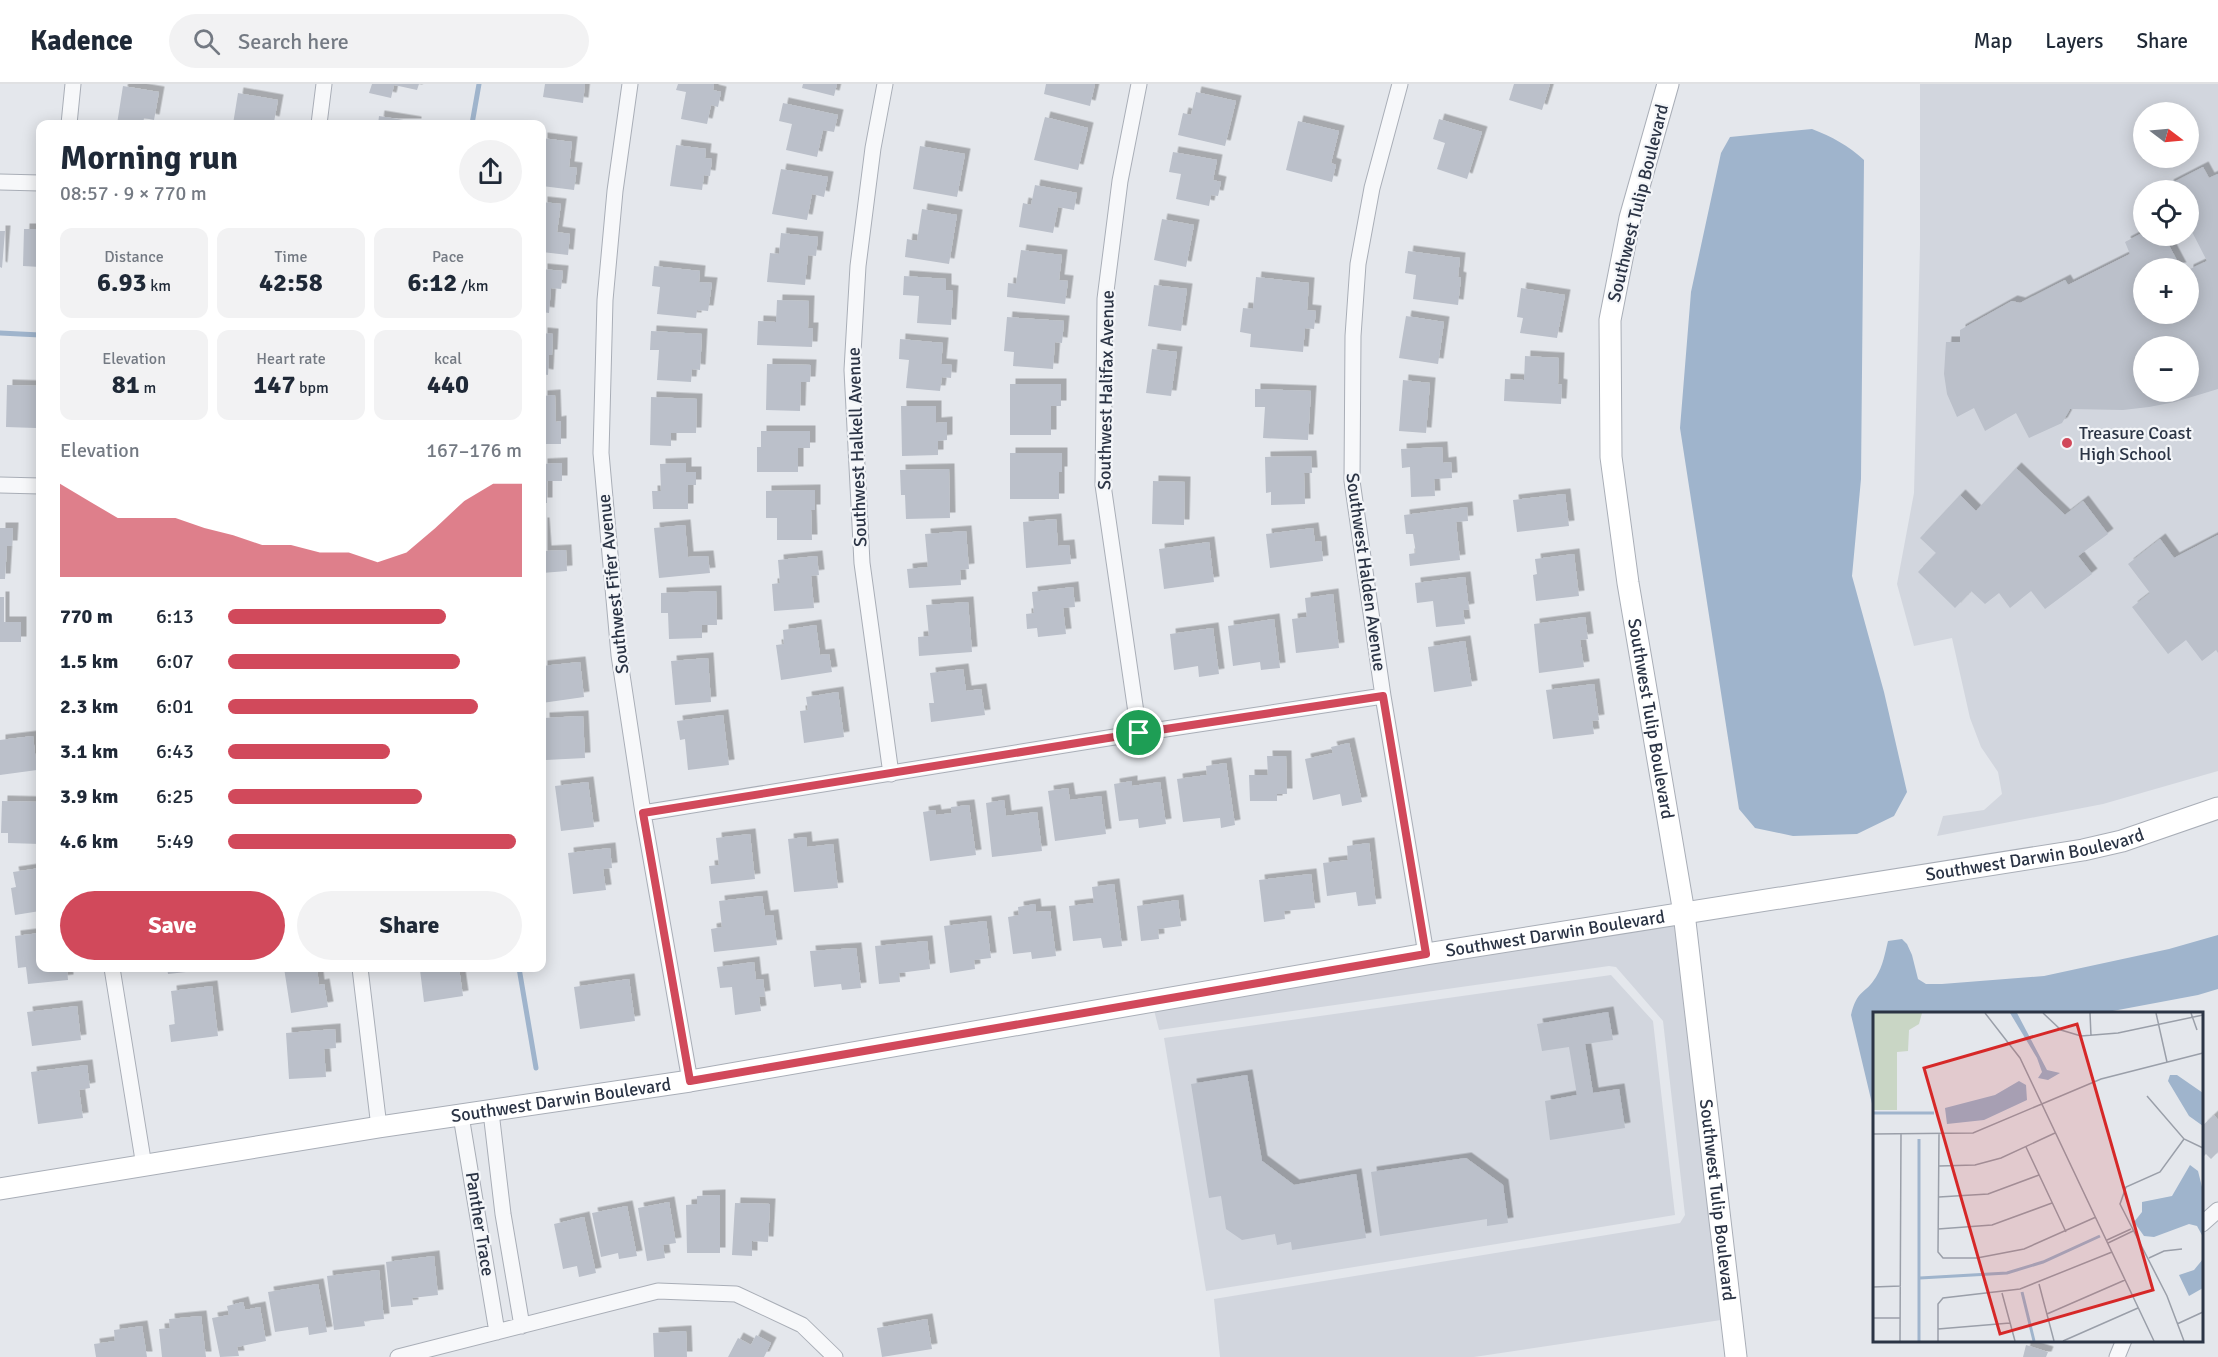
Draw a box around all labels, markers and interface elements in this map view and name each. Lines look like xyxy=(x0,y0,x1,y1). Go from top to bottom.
search box xyxy=(169,14,589,68)
text: Kadence xyxy=(30,24,133,58)
icon: search xyxy=(190,25,223,58)
text: Search here xyxy=(238,28,349,55)
text: Map xyxy=(1974,28,2012,54)
text: Layers xyxy=(2045,28,2103,54)
text: Share xyxy=(2136,28,2188,54)
street label: Southwest Tulip Boulevard xyxy=(1603,102,1673,304)
north arrow xyxy=(2133,102,2199,168)
map controls xyxy=(2133,102,2199,402)
text: Morning run xyxy=(60,138,238,179)
button: share xyxy=(459,140,522,203)
button: locate xyxy=(2133,180,2199,246)
text: 08:57 · 9 × 770 m xyxy=(60,181,207,206)
text: Distance xyxy=(104,247,164,267)
text: Time xyxy=(275,247,307,267)
text: Pace xyxy=(432,247,464,267)
button: + xyxy=(2133,258,2199,324)
text: 6.93 xyxy=(97,267,147,299)
text: 42:58 xyxy=(259,267,323,299)
text: 6:12 xyxy=(408,267,457,299)
text: km xyxy=(147,276,171,296)
text: /km xyxy=(457,276,488,296)
street label: Southwest Halifax Avenue xyxy=(1093,290,1119,490)
button: − xyxy=(2133,336,2199,402)
street label: Southwest Halkell Avenue xyxy=(843,347,871,547)
text: Elevation xyxy=(102,349,166,369)
text: Heart rate xyxy=(256,349,326,369)
text: kcal xyxy=(434,349,462,369)
text: 81 xyxy=(112,369,140,401)
text: 147 xyxy=(253,369,295,401)
text: 440 xyxy=(427,369,469,401)
text: m xyxy=(140,378,156,398)
text: bpm xyxy=(295,378,329,398)
place label: Treasure Coast High School xyxy=(2079,422,2192,465)
marker: Treasure Coast High School xyxy=(2060,436,2074,450)
text: Elevation xyxy=(60,438,140,463)
text: 167–176 m xyxy=(426,438,522,463)
street label: Southwest Halden Avenue xyxy=(1341,471,1391,673)
street label: Southwest Fifer Avenue xyxy=(593,493,633,675)
text: 770 m xyxy=(60,604,113,629)
text: 6:13 xyxy=(156,604,194,629)
street label: Southwest Tulip Boulevard xyxy=(1623,617,1679,821)
text: 1.5 km xyxy=(60,649,118,674)
text: 6:07 xyxy=(156,649,194,674)
text: 2.3 km xyxy=(60,694,118,719)
text: 6:01 xyxy=(156,694,194,719)
pin xyxy=(1113,707,1164,758)
icon: arrive xyxy=(1122,716,1155,749)
text: 3.1 km xyxy=(60,739,118,764)
text: 6:43 xyxy=(156,739,194,764)
text: 3.9 km xyxy=(60,784,118,809)
text: 6:25 xyxy=(156,784,194,809)
street label: Southwest Darwin Boulevard xyxy=(1924,823,2147,886)
text: 4.6 km xyxy=(60,829,118,854)
text: 5:49 xyxy=(156,829,194,854)
button: Save xyxy=(60,891,285,960)
button: Share xyxy=(297,891,522,960)
street label: Southwest Darwin Boulevard xyxy=(1444,905,1666,962)
inset map xyxy=(1873,1012,2203,1342)
street label: Southwest Darwin Boulevard xyxy=(450,1073,672,1127)
street label: Southwest Tulip Boulevard xyxy=(1695,1098,1740,1302)
street label: Panther Trace xyxy=(461,1170,499,1278)

